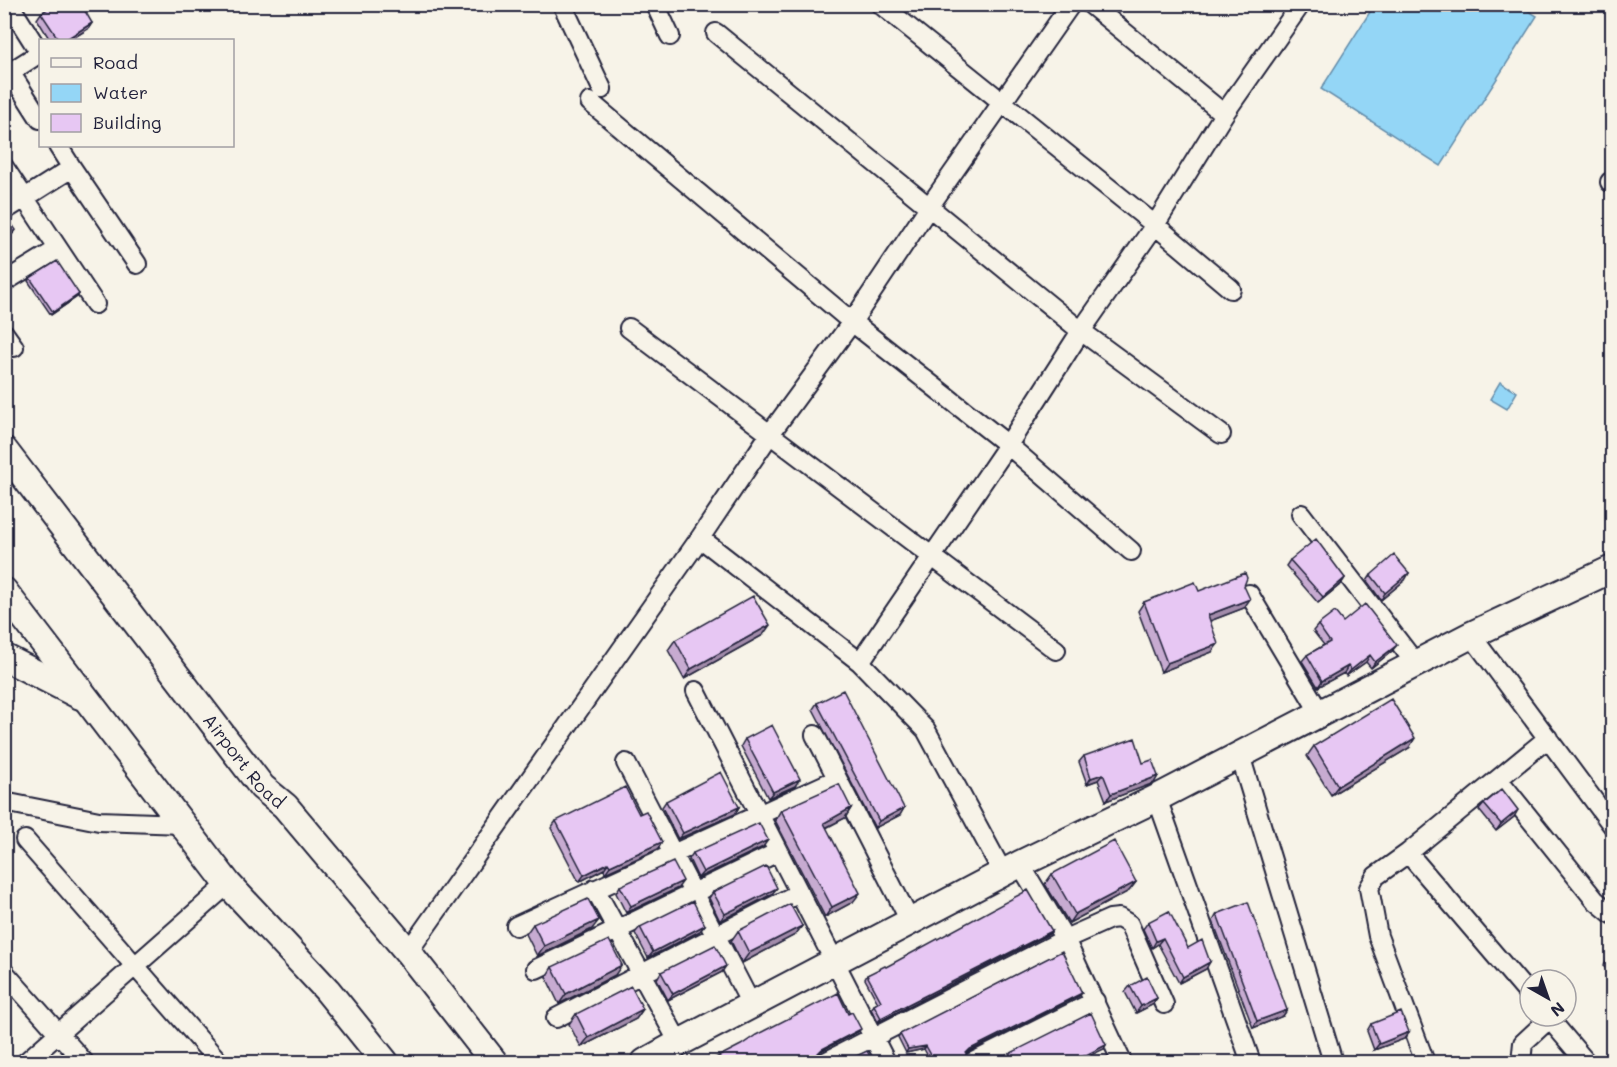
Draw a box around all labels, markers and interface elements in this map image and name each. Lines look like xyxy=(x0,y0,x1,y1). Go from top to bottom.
legend xyxy=(39,39,234,147)
text: Road xyxy=(93,50,138,74)
text: Water xyxy=(93,80,148,104)
text: Building xyxy=(93,110,161,134)
street label: Airport Road xyxy=(198,709,290,813)
north arrow xyxy=(1518,968,1578,1028)
text: N xyxy=(1547,998,1569,1022)

